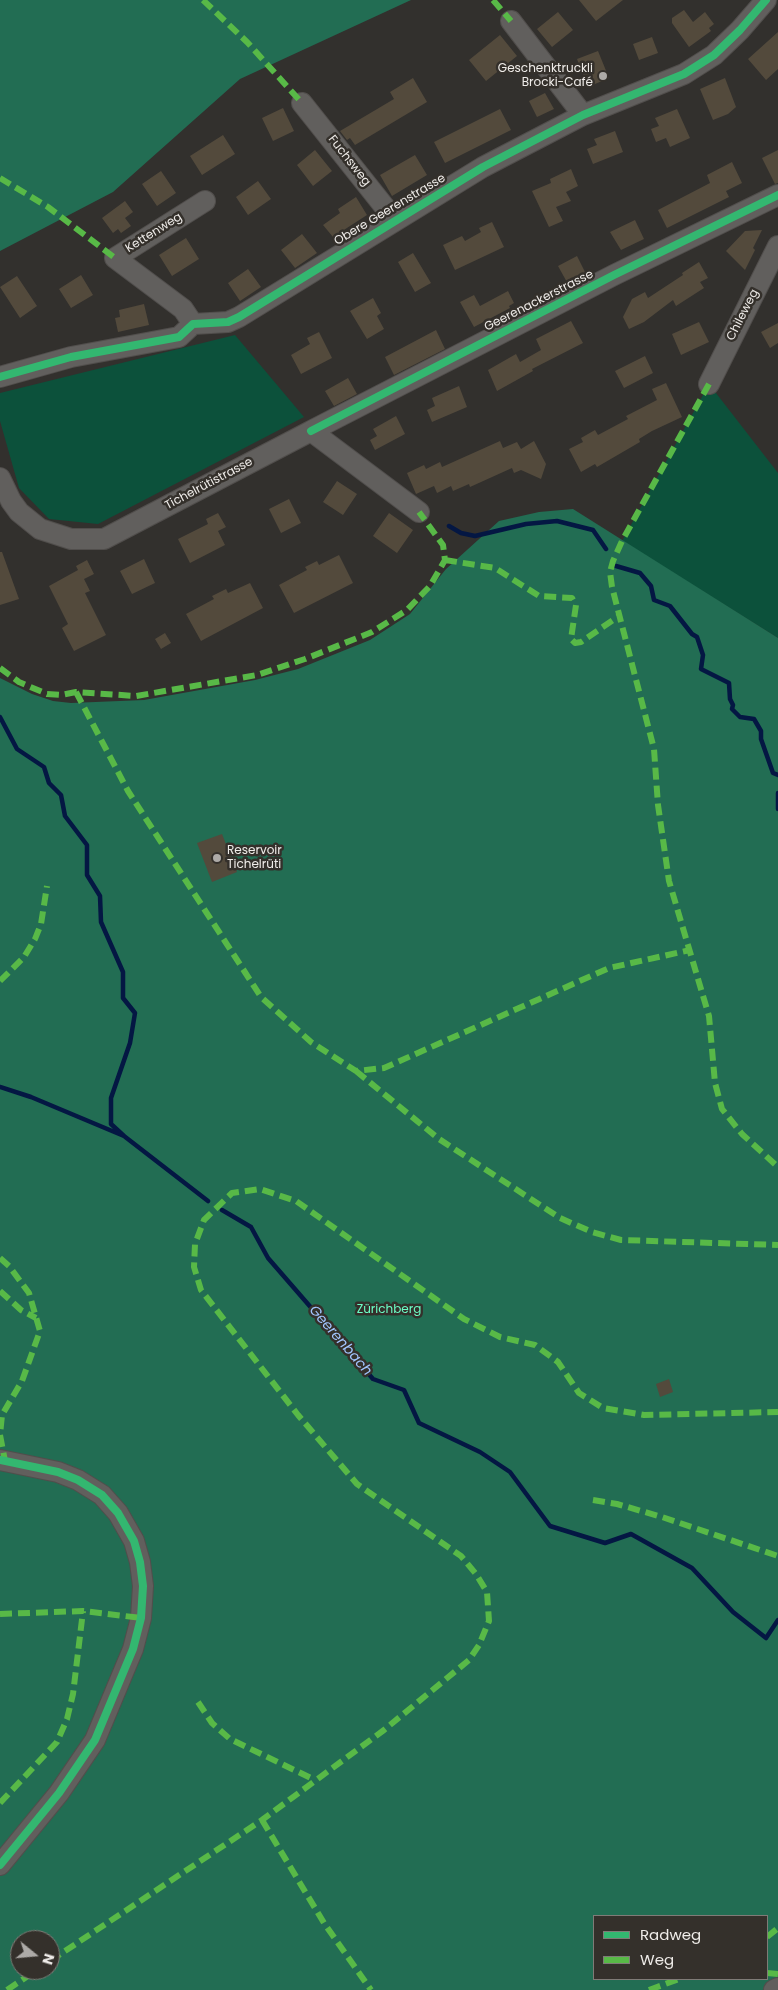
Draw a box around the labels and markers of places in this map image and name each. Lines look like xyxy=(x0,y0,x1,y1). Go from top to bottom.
place label: Geschenktruckli Brocki-Café xyxy=(498,62,593,90)
marker: Geschenktruckli Brocki-Café xyxy=(597,70,609,82)
place label: Reservoir Tichelrüti xyxy=(227,844,282,872)
marker: Reservoir Tichelrüti xyxy=(211,852,223,864)

